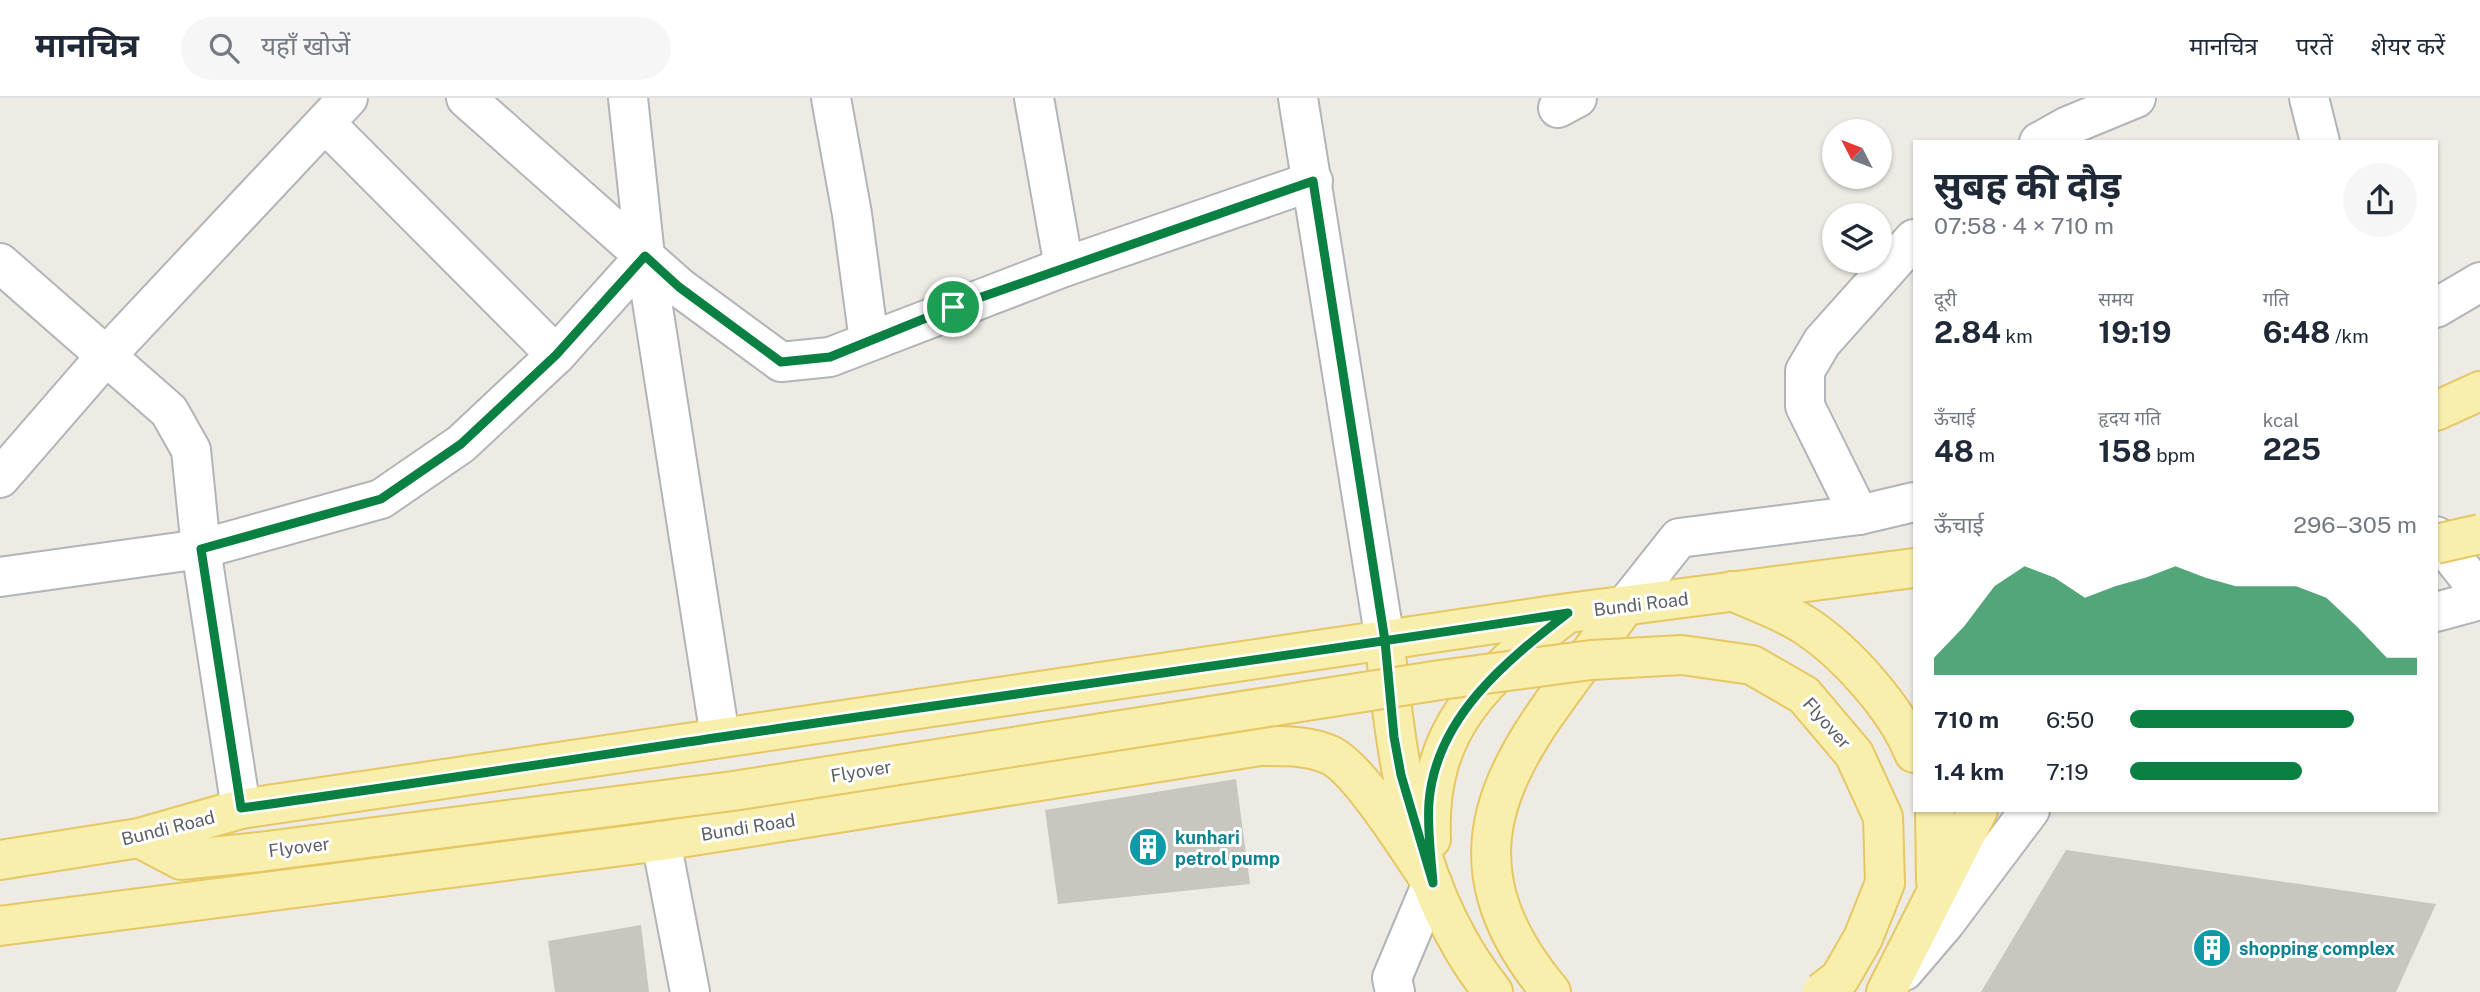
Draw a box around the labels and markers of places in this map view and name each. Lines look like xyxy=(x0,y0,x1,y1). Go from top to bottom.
pin xyxy=(923,277,983,337)
building icon: kunhari petrol pump xyxy=(1127,826,1169,868)
place label: kunhari petrol pump xyxy=(1175,827,1280,869)
building icon: shopping complex xyxy=(2191,927,2233,969)
place label: shopping complex xyxy=(2239,938,2395,959)

